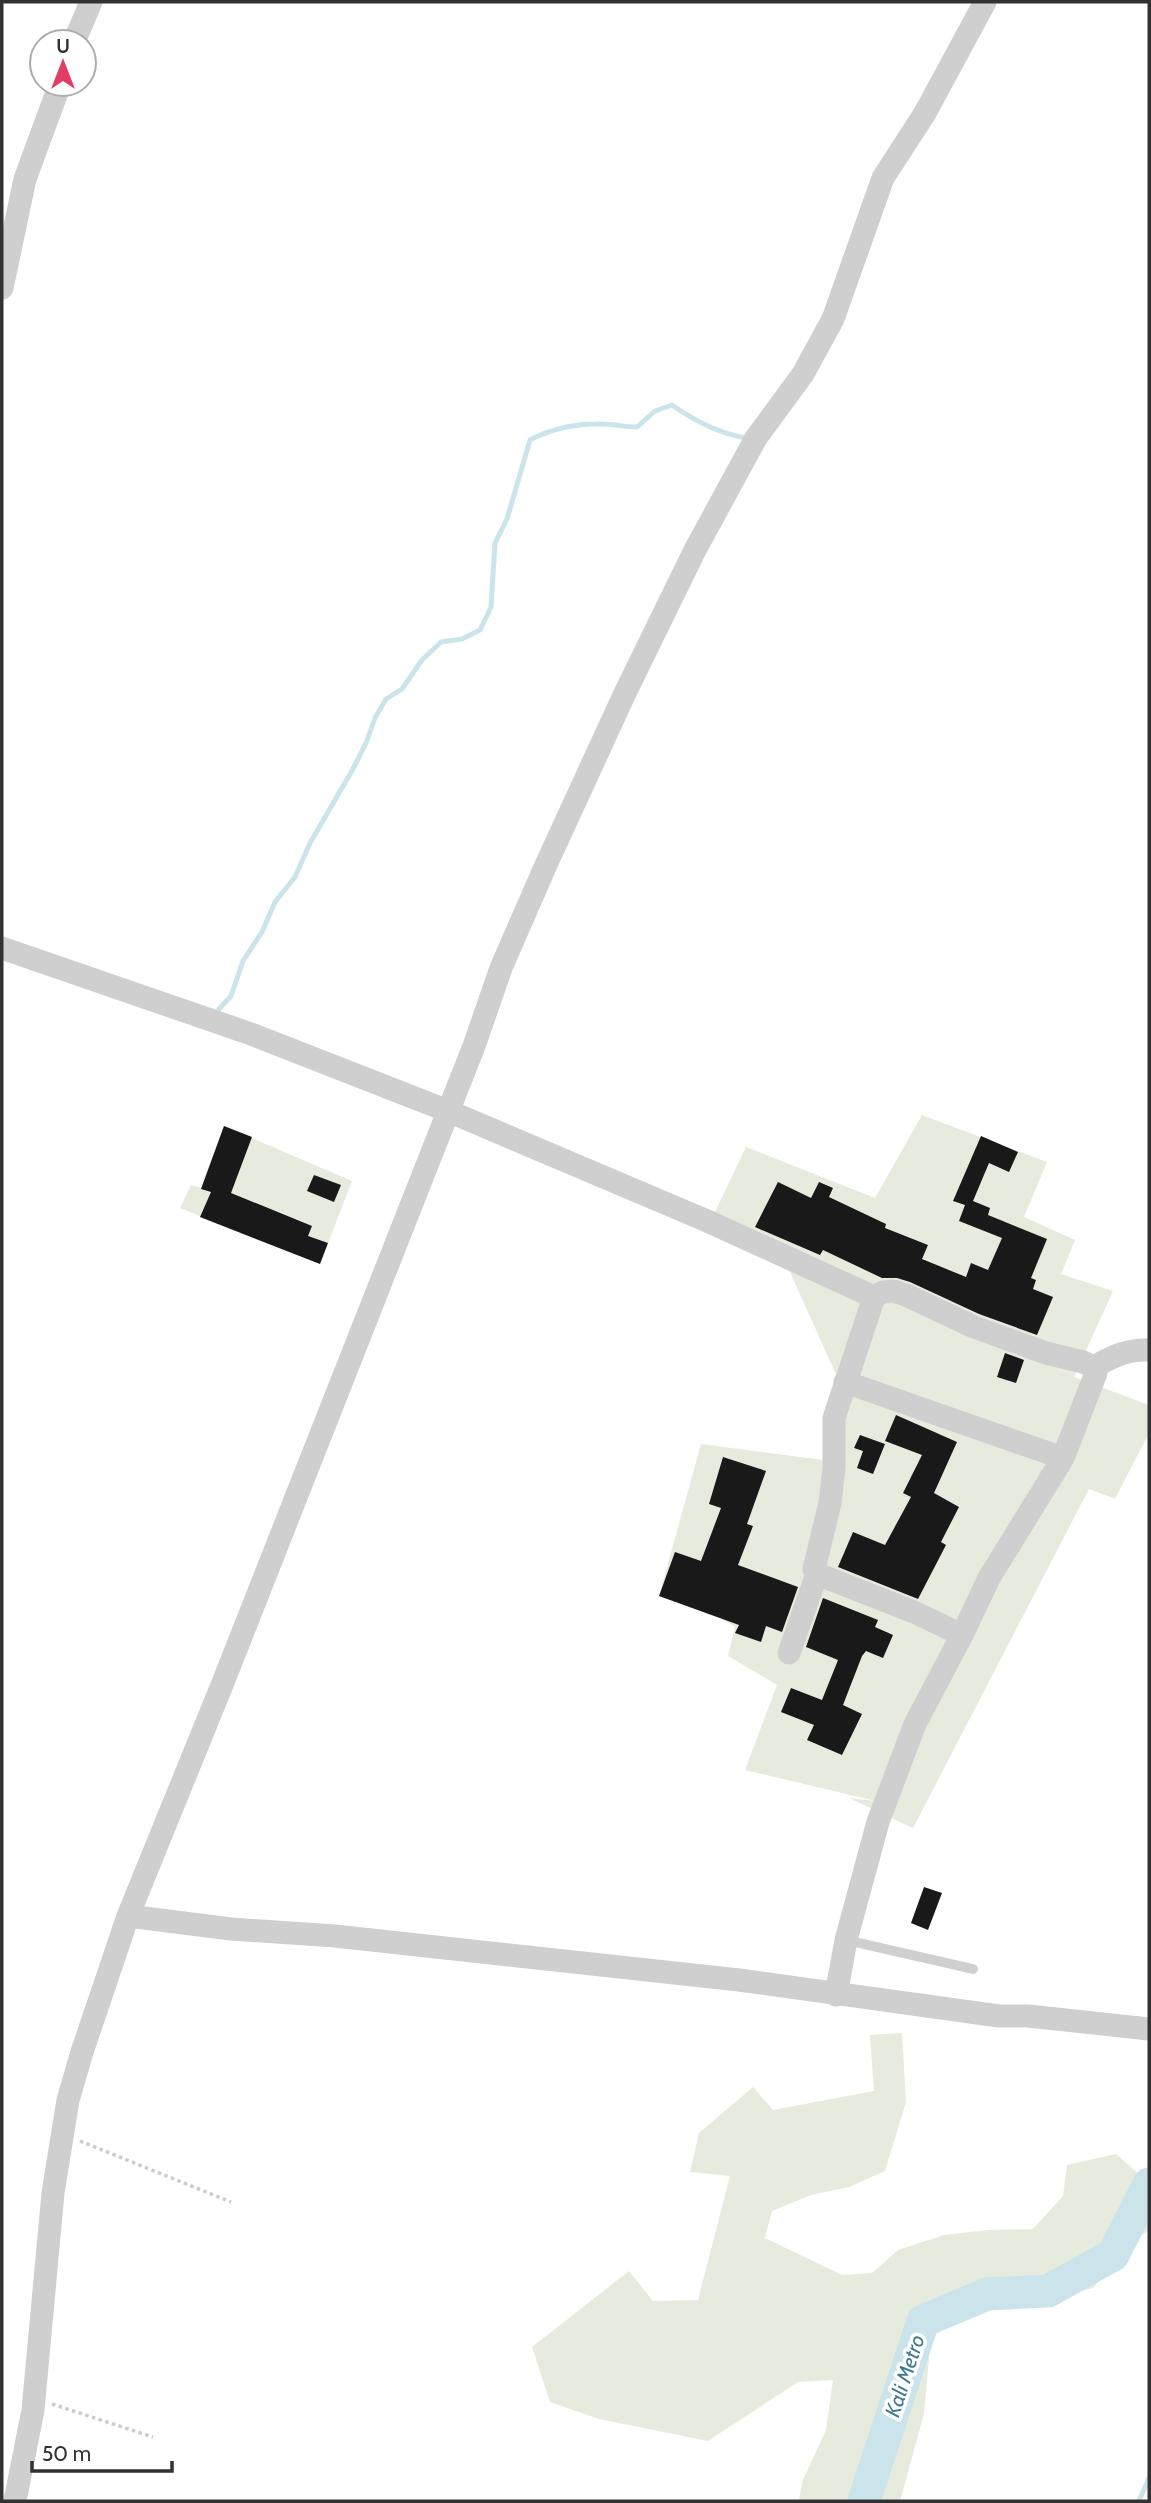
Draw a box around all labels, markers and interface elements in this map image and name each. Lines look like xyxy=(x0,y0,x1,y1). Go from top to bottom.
north arrow xyxy=(28,28,98,98)
text: U xyxy=(56,35,70,58)
water label: Kali Metro xyxy=(880,2332,930,2420)
scale bar xyxy=(32,2430,172,2474)
text: 50 m xyxy=(42,2441,91,2466)

